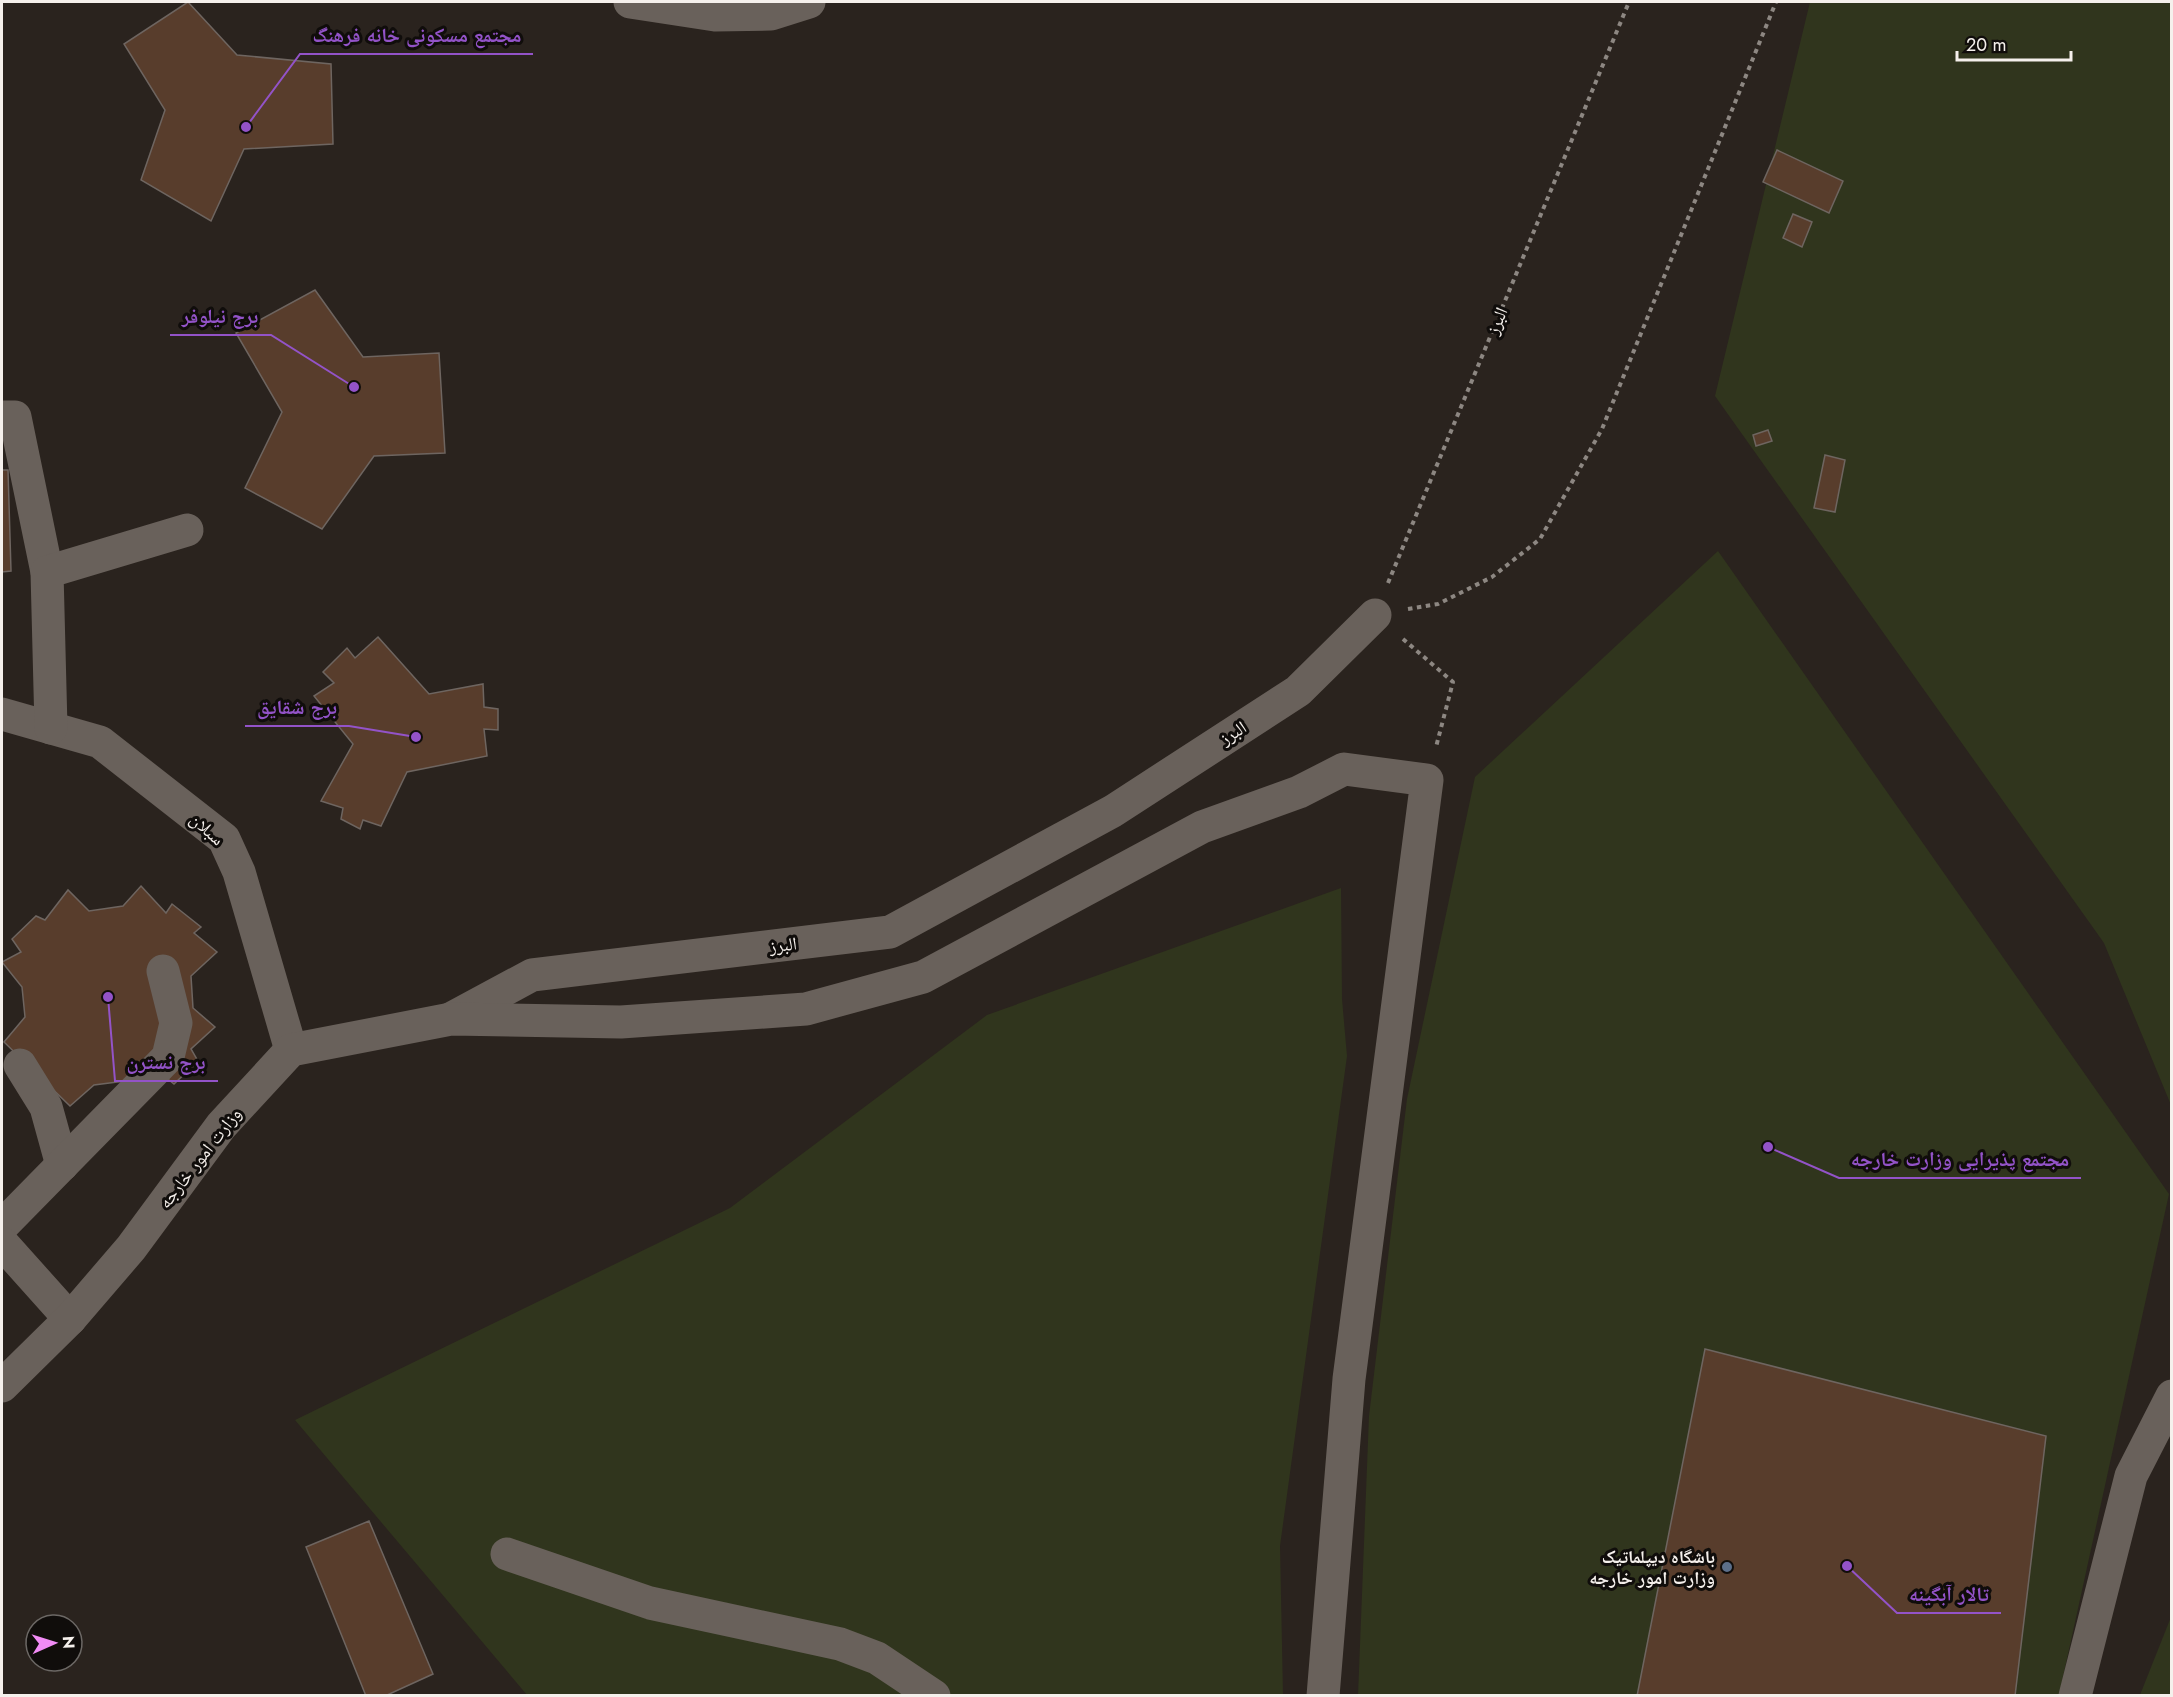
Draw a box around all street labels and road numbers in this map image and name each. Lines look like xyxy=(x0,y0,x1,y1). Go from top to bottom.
street label: البرز xyxy=(1479,303,1514,340)
street label: البرز xyxy=(1214,715,1252,752)
street label: سبلان xyxy=(184,806,230,852)
street label: البرز xyxy=(767,930,798,960)
street label: وزارت امور خارجه xyxy=(152,1102,248,1214)

